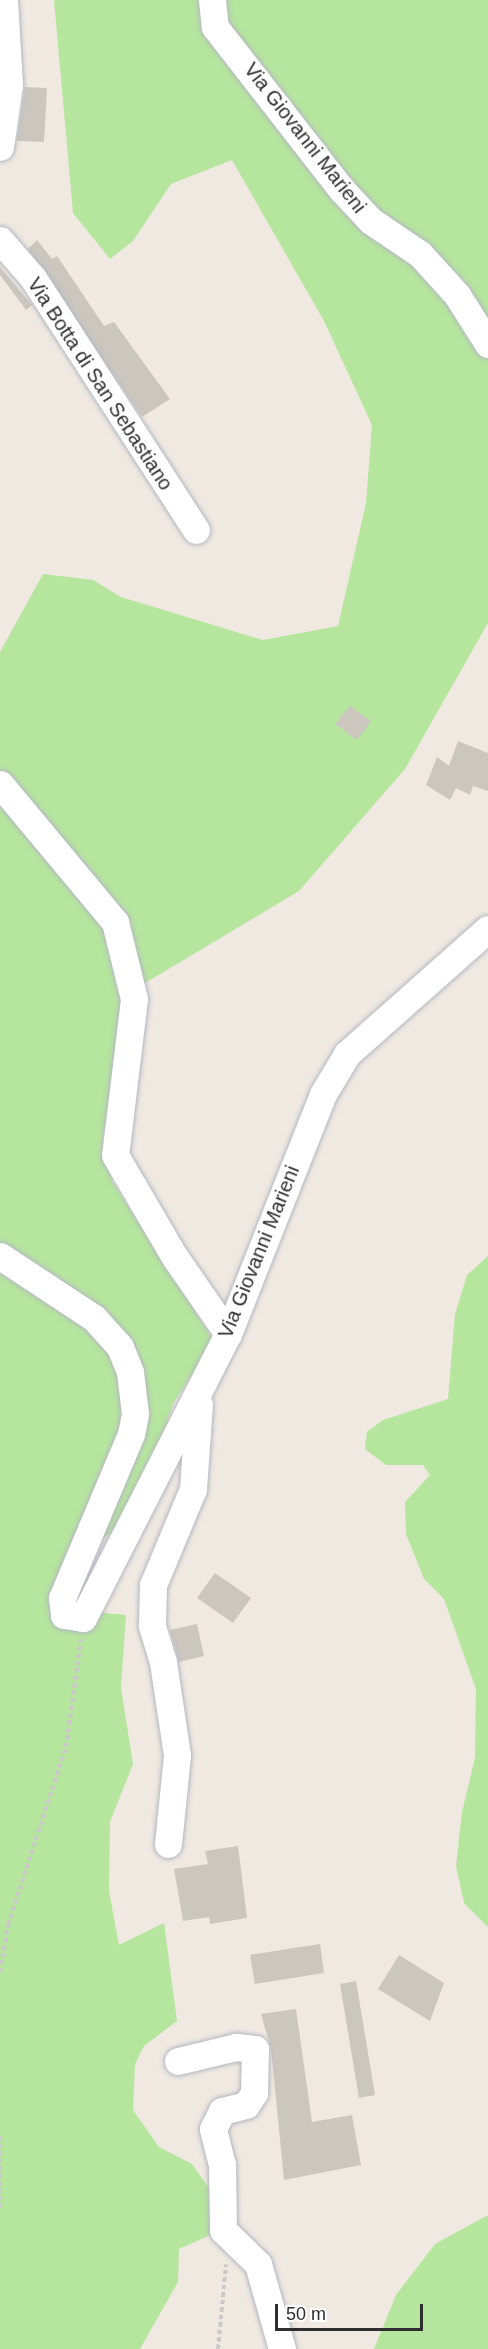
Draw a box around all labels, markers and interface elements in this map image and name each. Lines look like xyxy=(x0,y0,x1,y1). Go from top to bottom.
street label: Via Giovanni Marieni xyxy=(239,58,371,218)
street label: Via Botta di San Sebastiano xyxy=(22,273,178,495)
street label: Via Giovanni Marieni xyxy=(213,1162,305,1342)
scale bar xyxy=(278,2292,426,2330)
text: 50 m xyxy=(286,2304,326,2324)

